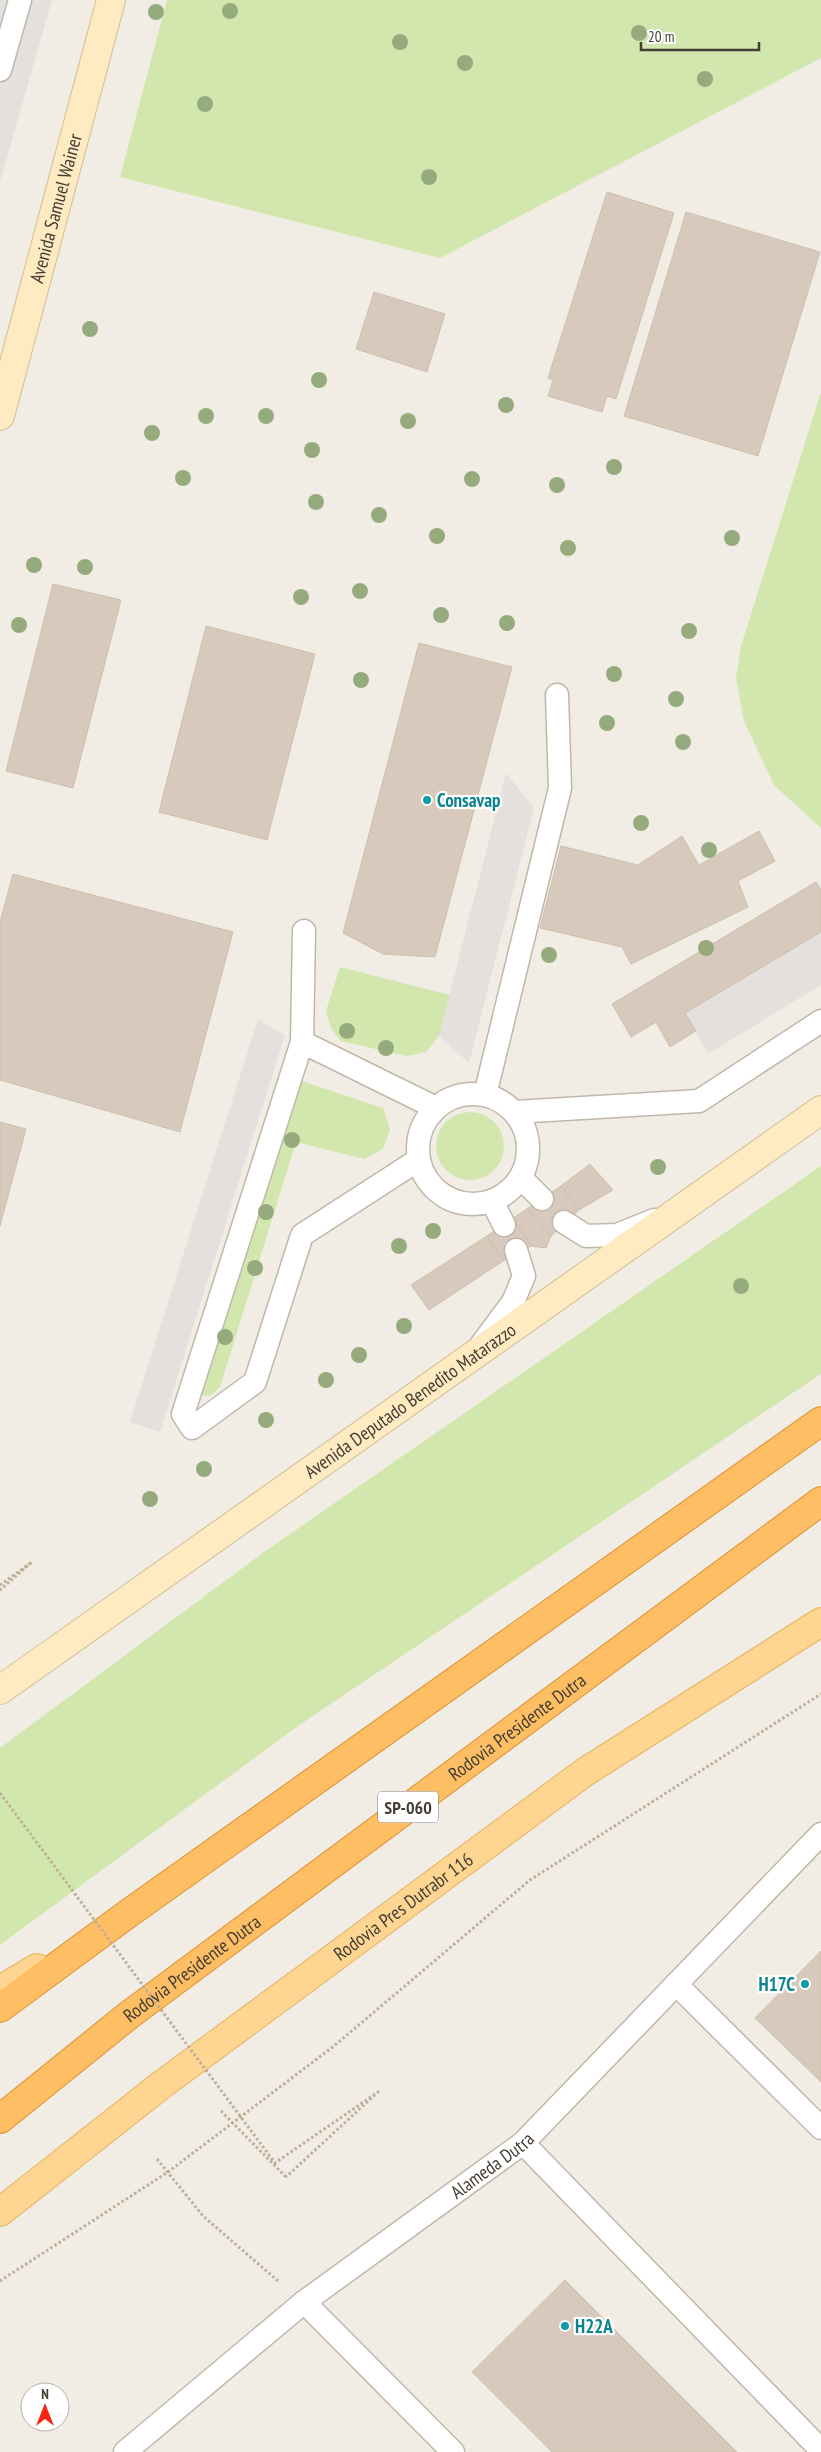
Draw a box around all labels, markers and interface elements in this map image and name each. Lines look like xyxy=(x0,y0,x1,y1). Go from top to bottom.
scale bar xyxy=(641,20,758,52)
text: 20 m xyxy=(648,27,674,46)
street label: Avenida Samuel Wainer xyxy=(24,130,87,286)
place label: Consavap xyxy=(437,788,501,812)
marker: Consavap xyxy=(421,794,433,806)
street label: Avenida Deputado Benedito Matarazzo xyxy=(300,1317,520,1483)
street label: Rodovia Presidente Dutra xyxy=(443,1668,591,1786)
road number: SP-060 xyxy=(378,1791,438,1822)
street label: Rodovia Pres Dutrabr 116 xyxy=(329,1847,478,1966)
street label: Rodovia Presidente Dutra xyxy=(118,1909,265,2027)
place label: H17C xyxy=(759,1972,795,1996)
marker: H17C xyxy=(799,1978,811,1990)
street label: Alameda Dutra xyxy=(446,2127,539,2204)
place label: H22A xyxy=(575,2314,613,2338)
marker: H22A xyxy=(559,2320,571,2332)
north arrow xyxy=(20,2382,70,2432)
text: N xyxy=(41,2385,49,2403)

